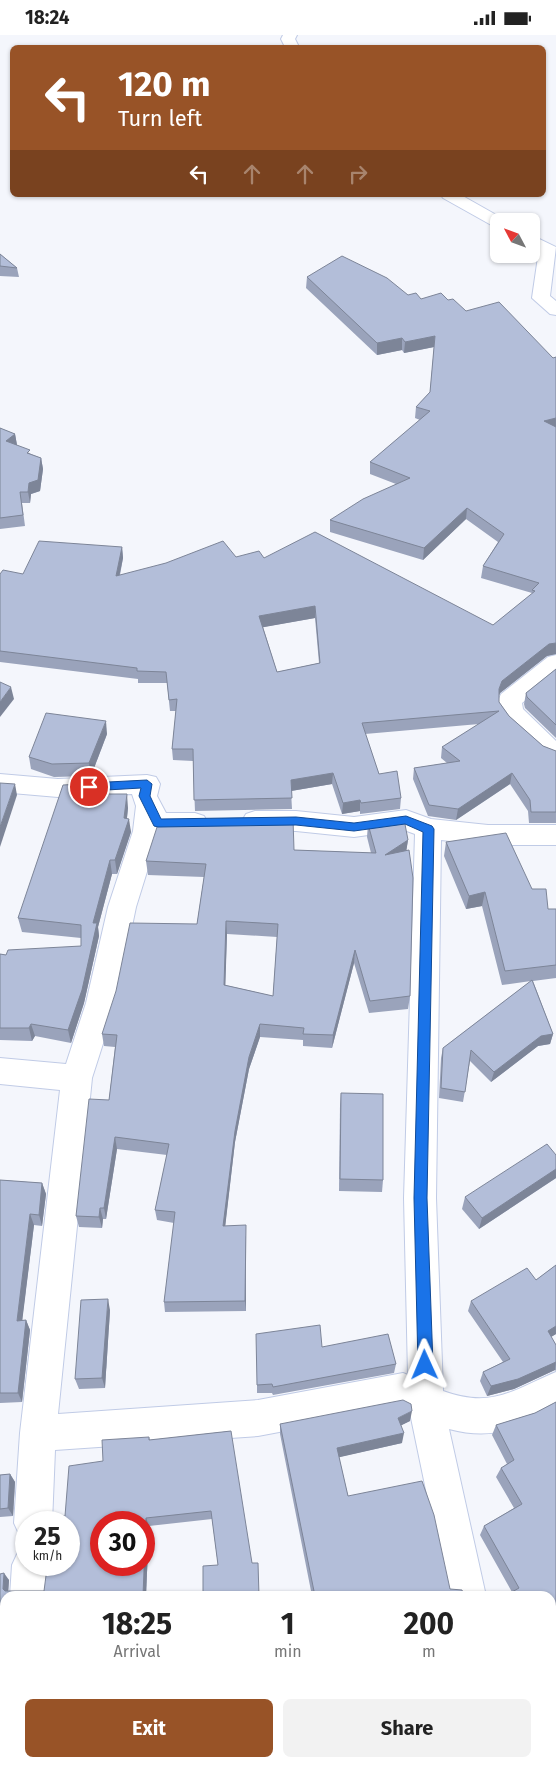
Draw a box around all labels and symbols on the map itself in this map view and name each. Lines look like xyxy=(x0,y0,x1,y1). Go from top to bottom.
north arrow xyxy=(490,213,540,263)
pin xyxy=(68,766,110,808)
position arrow xyxy=(398,1338,450,1390)
speed limit sign: 30 xyxy=(90,1511,155,1576)

